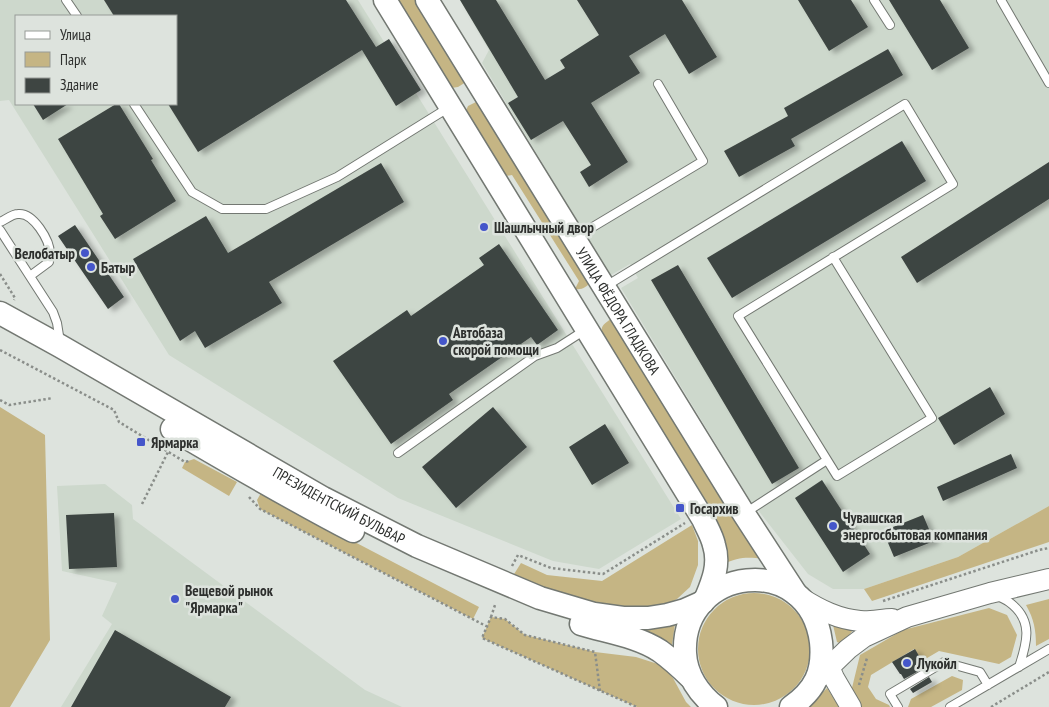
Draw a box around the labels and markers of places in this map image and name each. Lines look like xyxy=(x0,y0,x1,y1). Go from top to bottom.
place label: Шашлычный двор xyxy=(494,218,594,237)
marker: Шашлычный двор xyxy=(478,221,490,233)
place label: Велобатыр xyxy=(15,244,75,263)
marker: Велобатыр xyxy=(79,247,91,259)
place label: Батыр xyxy=(101,258,135,277)
marker: Батыр xyxy=(85,261,97,273)
place label: Автобаза скорой помощи xyxy=(452,323,539,359)
marker: Автобаза скорой помощи xyxy=(437,335,449,347)
place label: Ярмарка xyxy=(151,433,199,452)
marker: Ярмарка xyxy=(135,436,147,448)
place label: Госархив xyxy=(690,499,739,518)
marker: Госархив xyxy=(674,502,686,514)
place label: Чувашская энергосбытовая компания xyxy=(843,508,988,544)
marker: Чувашская энергосбытовая компания xyxy=(827,520,839,532)
place label: Вещевой рынок "Ярмарка" xyxy=(185,581,274,617)
marker: Вещевой рынок "Ярмарка" xyxy=(169,593,181,605)
place label: Лукойл xyxy=(916,654,957,673)
marker: Лукойл xyxy=(901,657,913,669)

